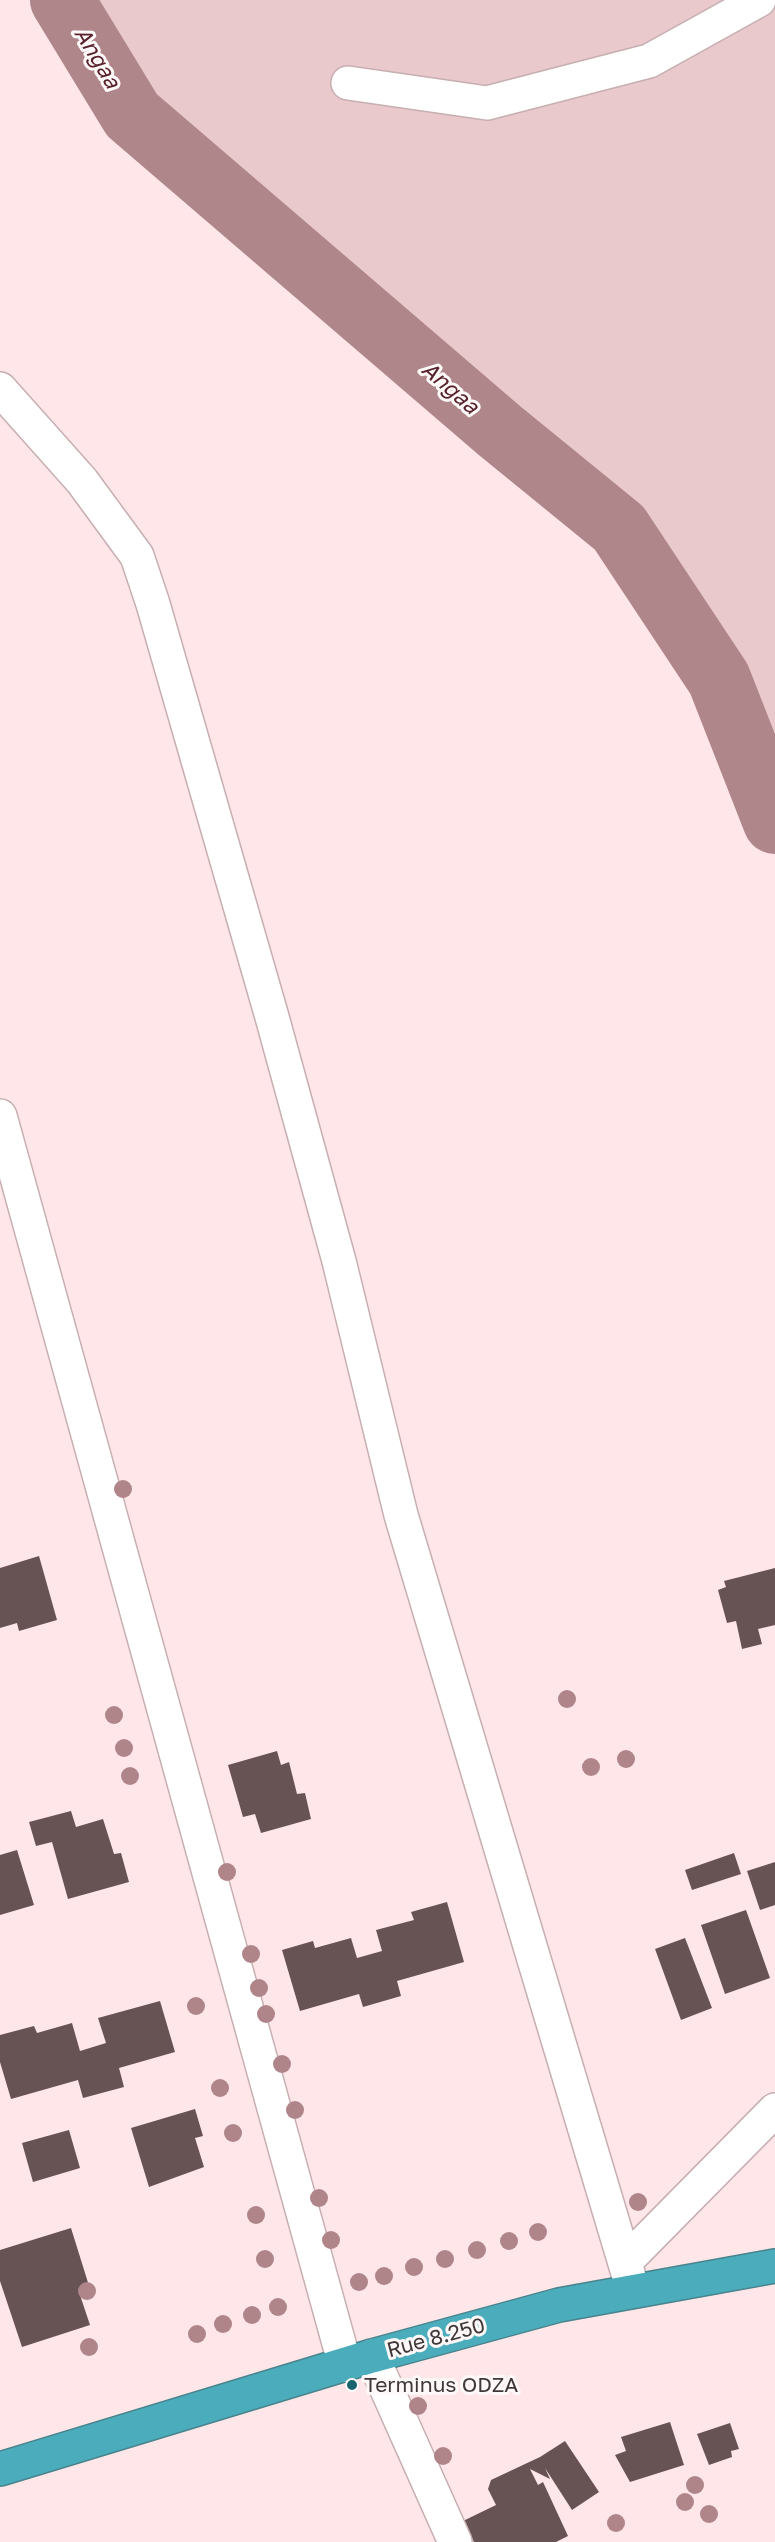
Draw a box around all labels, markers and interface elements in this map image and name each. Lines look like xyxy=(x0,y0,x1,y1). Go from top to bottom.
water label: Angaa xyxy=(69,23,125,93)
water label: Angaa xyxy=(416,356,484,420)
street label: Rue 8.250 xyxy=(384,2313,488,2363)
place label: Terminus ODZA xyxy=(364,2372,518,2398)
marker: Terminus ODZA xyxy=(345,2378,359,2392)

